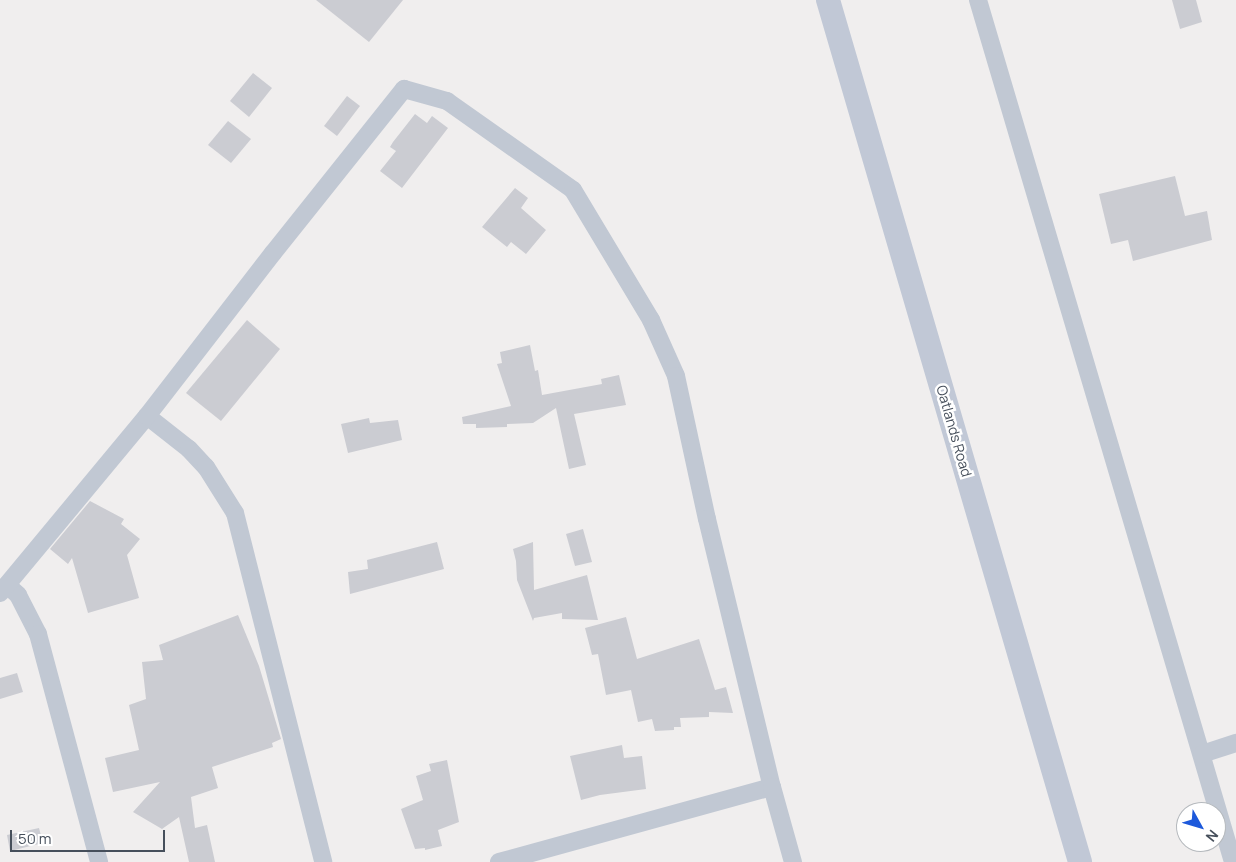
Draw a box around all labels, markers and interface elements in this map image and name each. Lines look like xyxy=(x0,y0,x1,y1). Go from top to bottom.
street label: Oatlands Road xyxy=(933,383,975,479)
north arrow xyxy=(1176,802,1226,852)
scale bar xyxy=(12,820,168,852)
text: N xyxy=(1202,826,1223,846)
text: 50 m xyxy=(18,828,52,849)

